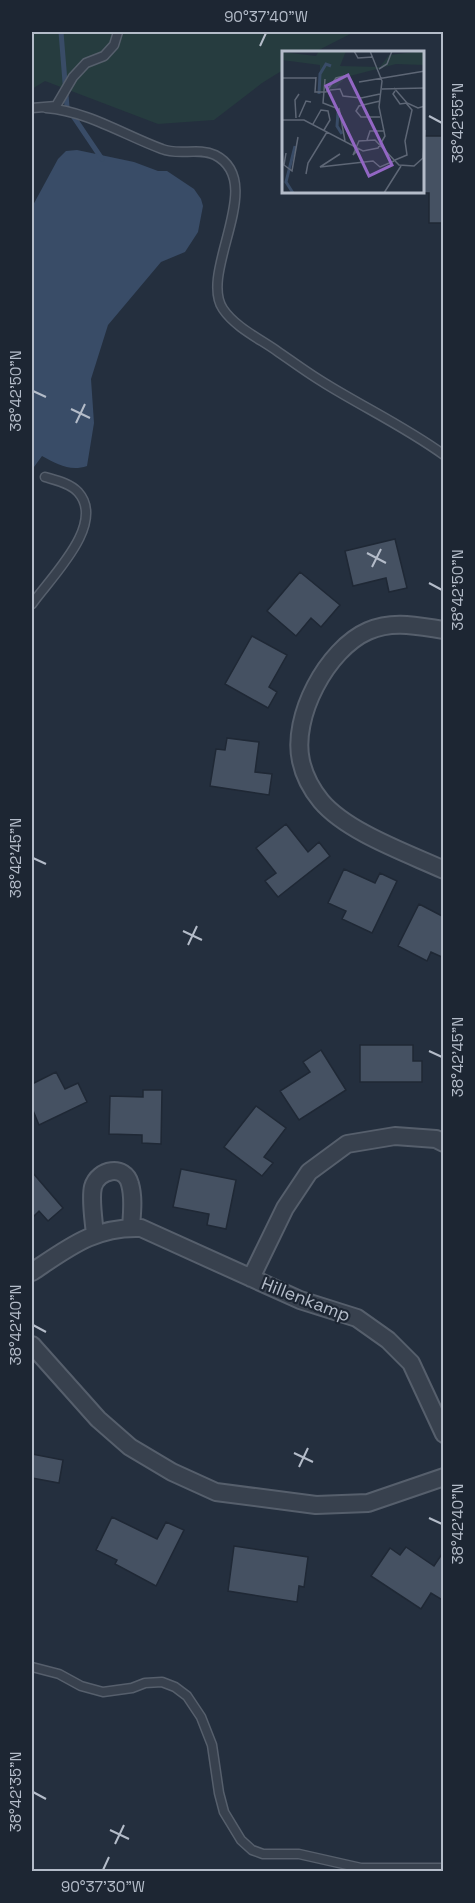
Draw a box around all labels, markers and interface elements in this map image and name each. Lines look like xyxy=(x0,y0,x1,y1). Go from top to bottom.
text: 90°37'40"W xyxy=(224,7,308,26)
inset map xyxy=(282,51,424,194)
text: 38°42'55"N xyxy=(448,83,467,163)
text: 38°42'50"N xyxy=(6,350,25,432)
text: 38°42'50"N xyxy=(448,549,467,631)
text: 38°42'45"N xyxy=(6,818,25,898)
text: 38°42'45"N xyxy=(448,1017,467,1097)
street label: Hillenkamp xyxy=(258,1271,354,1327)
text: 38°42'40"N xyxy=(6,1284,25,1366)
text: 38°42'40"N xyxy=(448,1483,467,1565)
text: 38°42'35"N xyxy=(6,1752,25,1832)
text: 90°37'30"W xyxy=(61,1877,145,1896)

